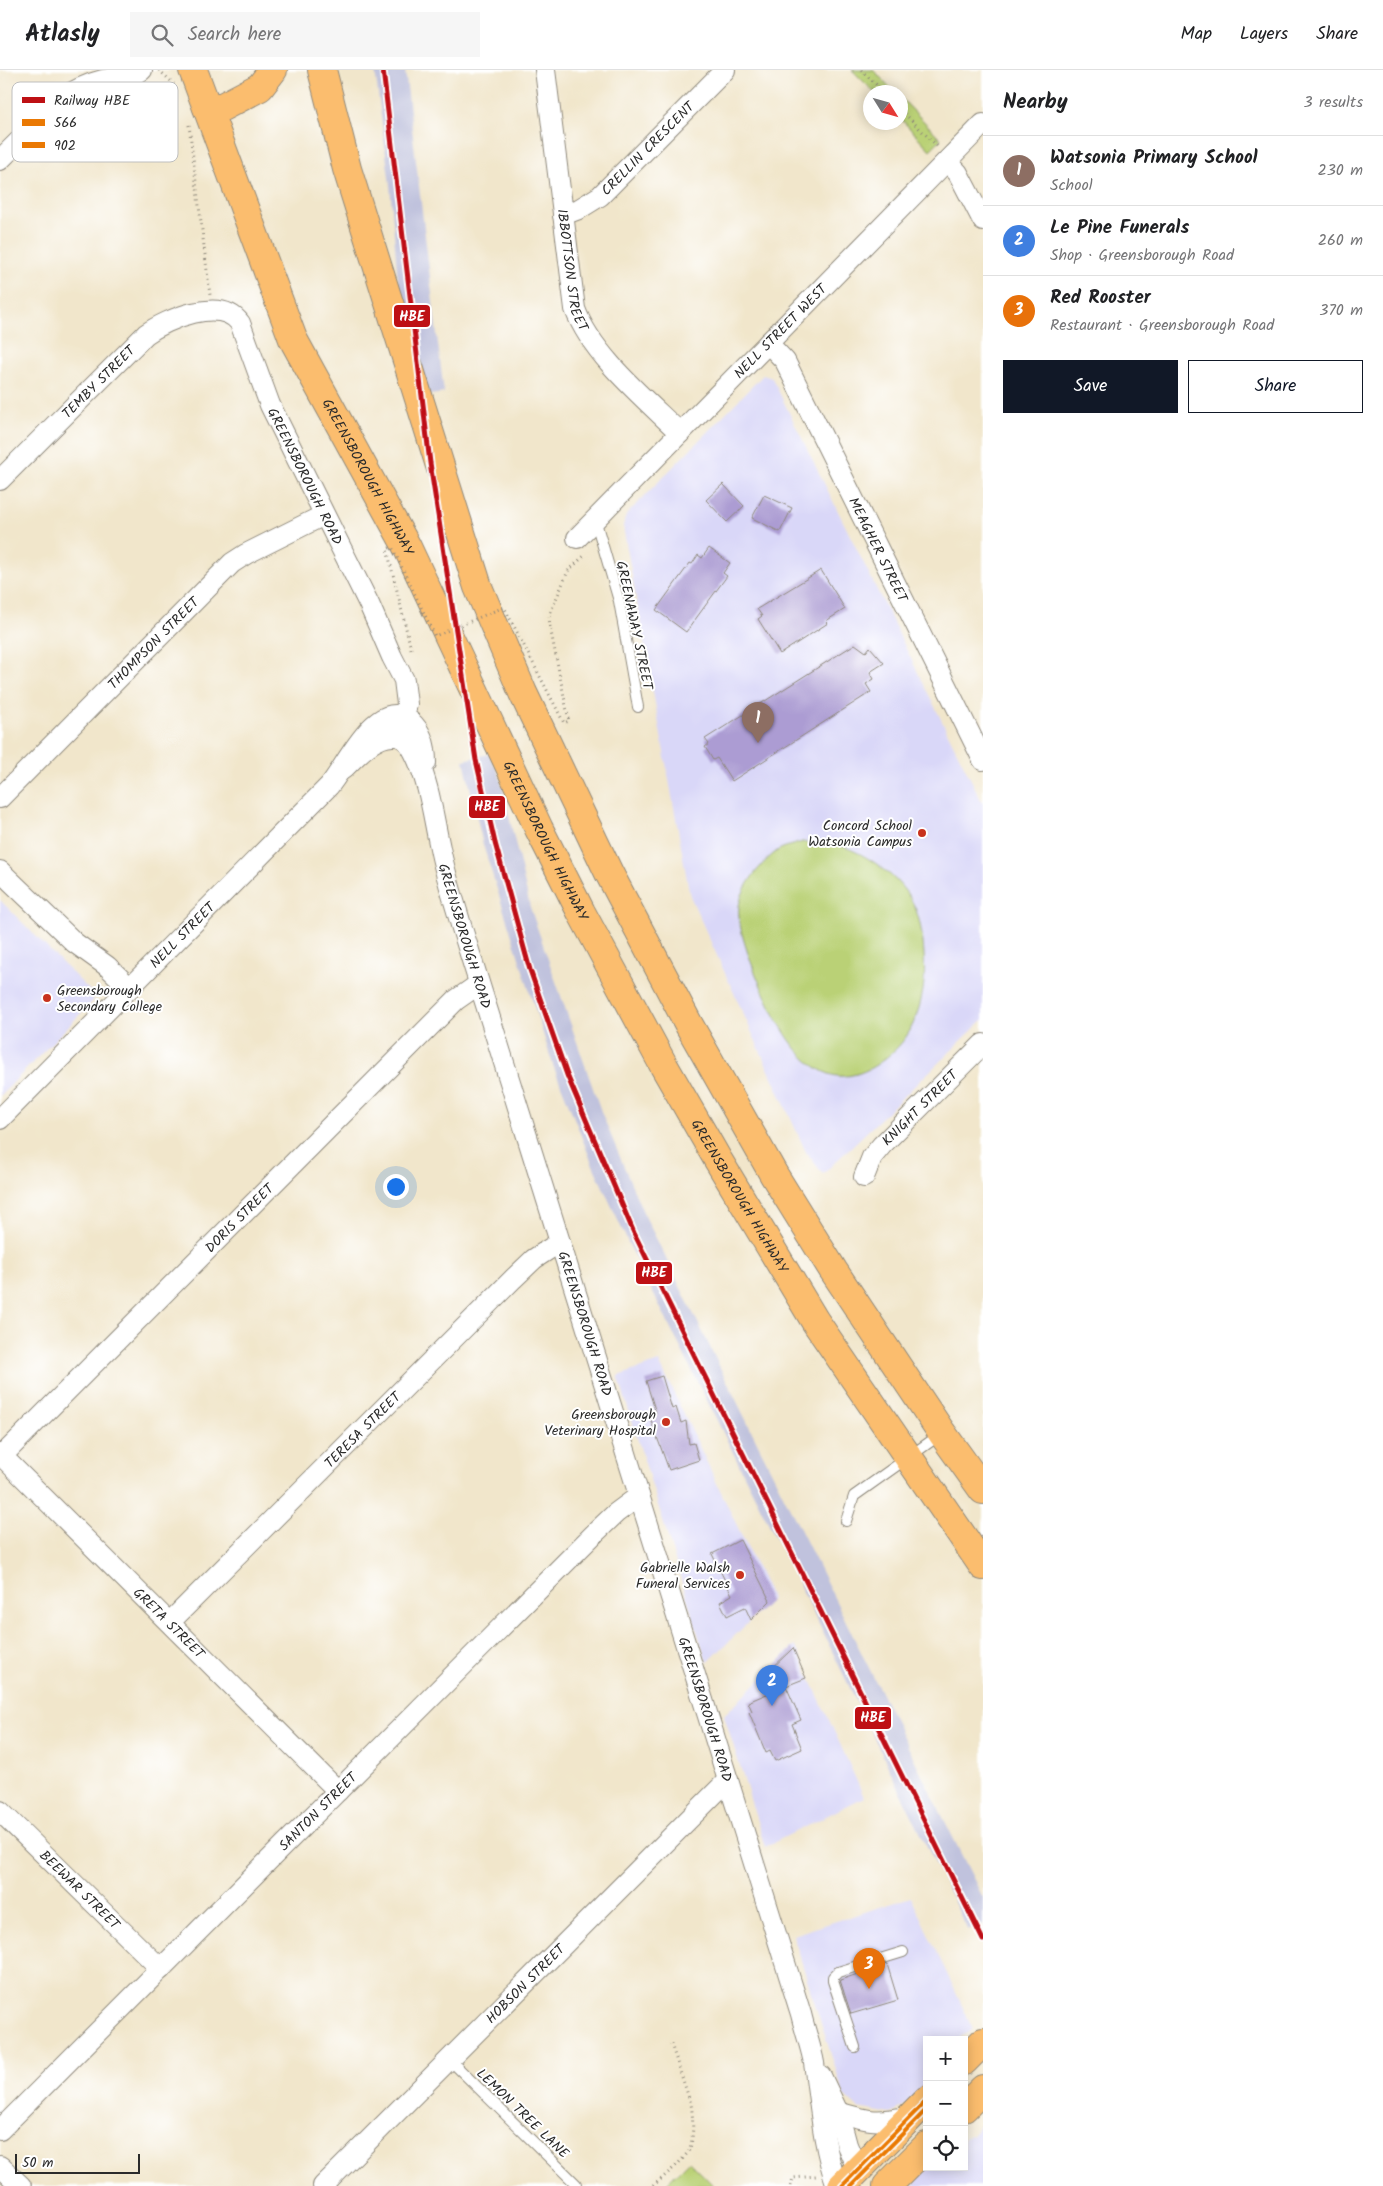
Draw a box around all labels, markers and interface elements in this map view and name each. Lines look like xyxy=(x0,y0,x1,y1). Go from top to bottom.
search box xyxy=(130,12,480,57)
text: Atlasly xyxy=(25,15,100,54)
text: Search here xyxy=(188,20,281,50)
text: Map xyxy=(1181,20,1212,49)
text: Layers xyxy=(1240,20,1288,49)
text: Share xyxy=(1316,20,1358,49)
icon: search xyxy=(148,21,176,49)
legend xyxy=(12,82,178,162)
north arrow xyxy=(863,85,908,130)
text: Nearby xyxy=(1003,86,1068,119)
text: Railway HBE xyxy=(54,90,131,112)
text: 3 results xyxy=(1304,90,1363,115)
street label: CRELLIN CRESCENT xyxy=(596,96,701,201)
text: 566 xyxy=(54,112,77,134)
text: 902 xyxy=(54,135,76,157)
text: Watsonia Primary School xyxy=(1050,143,1258,173)
text: 1 xyxy=(1017,158,1021,183)
text: 230 m xyxy=(1317,158,1363,183)
text: School xyxy=(1050,173,1093,198)
street label: IBBOTTSON STREET xyxy=(551,208,594,337)
text: Le Pine Funerals xyxy=(1050,213,1189,243)
text: 2 xyxy=(1014,228,1024,253)
text: 260 m xyxy=(1318,228,1363,253)
text: Shop · Greensborough Road xyxy=(1050,243,1234,268)
street label: NELL STREET WEST xyxy=(729,278,834,384)
text: Red Rooster xyxy=(1050,283,1151,313)
text: 3 xyxy=(1015,298,1023,323)
text: 370 m xyxy=(1319,298,1363,323)
line badge: HBE xyxy=(393,304,431,328)
text: HBE xyxy=(399,306,426,328)
text: Restaurant · Greensborough Road xyxy=(1050,313,1274,338)
street label: TEMBY STREET xyxy=(57,340,142,424)
button: Save xyxy=(1003,360,1178,413)
button: Share xyxy=(1188,360,1363,413)
street label: GREENSBOROUGH HIGHWAY xyxy=(316,395,420,560)
street label: GREENSBOROUGH ROAD xyxy=(261,404,348,549)
street label: MEAGHER STREET xyxy=(842,493,914,607)
street label: GREENAWAY STREET xyxy=(610,559,659,693)
street label: THOMPSON STREET xyxy=(103,591,206,695)
pin: 1 xyxy=(742,702,774,743)
street label: GREENSBOROUGH HIGHWAY xyxy=(497,757,594,926)
line badge: HBE xyxy=(468,795,506,819)
text: HBE xyxy=(474,796,501,818)
place label: Concord School Watsonia Campus xyxy=(808,815,913,853)
marker: Concord School Watsonia Campus xyxy=(916,827,928,839)
street label: GREENSBOROUGH ROAD xyxy=(432,861,496,1011)
street label: NELL STREET xyxy=(145,896,222,974)
place label: Greensborough Secondary College xyxy=(57,980,163,1018)
marker: Greensborough Secondary College xyxy=(41,992,53,1004)
street label: KNIGHT STREET xyxy=(877,1064,964,1152)
street label: GREENSBOROUGH HIGHWAY xyxy=(685,1115,794,1278)
your location xyxy=(383,1174,409,1200)
street label: DORIS STREET xyxy=(200,1178,280,1258)
street label: GREENSBOROUGH ROAD xyxy=(552,1249,617,1399)
line badge: HBE xyxy=(635,1261,673,1285)
text: HBE xyxy=(641,1262,668,1284)
street label: TERESA STREET xyxy=(320,1386,407,1474)
place label: Greensborough Veterinary Hospital xyxy=(545,1404,657,1442)
marker: Greensborough Veterinary Hospital xyxy=(660,1416,672,1428)
place label: Gabrielle Walsh Funeral Services xyxy=(636,1557,730,1595)
marker: Gabrielle Walsh Funeral Services xyxy=(734,1569,746,1581)
street label: GRETA STREET xyxy=(128,1583,211,1665)
street label: GREENSBOROUGH ROAD xyxy=(672,1634,738,1785)
pin: 2 xyxy=(756,1665,788,1706)
line badge: HBE xyxy=(854,1706,892,1730)
text: HBE xyxy=(860,1707,887,1729)
street label: SANTON STREET xyxy=(274,1766,364,1856)
street label: BEEWAR STREET xyxy=(34,1845,126,1936)
street label: HOBSON STREET xyxy=(481,1938,572,2029)
pin: 3 xyxy=(853,1948,885,1989)
map controls xyxy=(923,2036,968,2171)
button: + xyxy=(923,2036,968,2081)
street label: LEMON TREE LANE xyxy=(471,2063,574,2165)
button: − xyxy=(923,2081,968,2126)
button: locate xyxy=(923,2126,968,2171)
scale bar xyxy=(15,2151,140,2174)
text: 50 m xyxy=(22,2152,53,2174)

